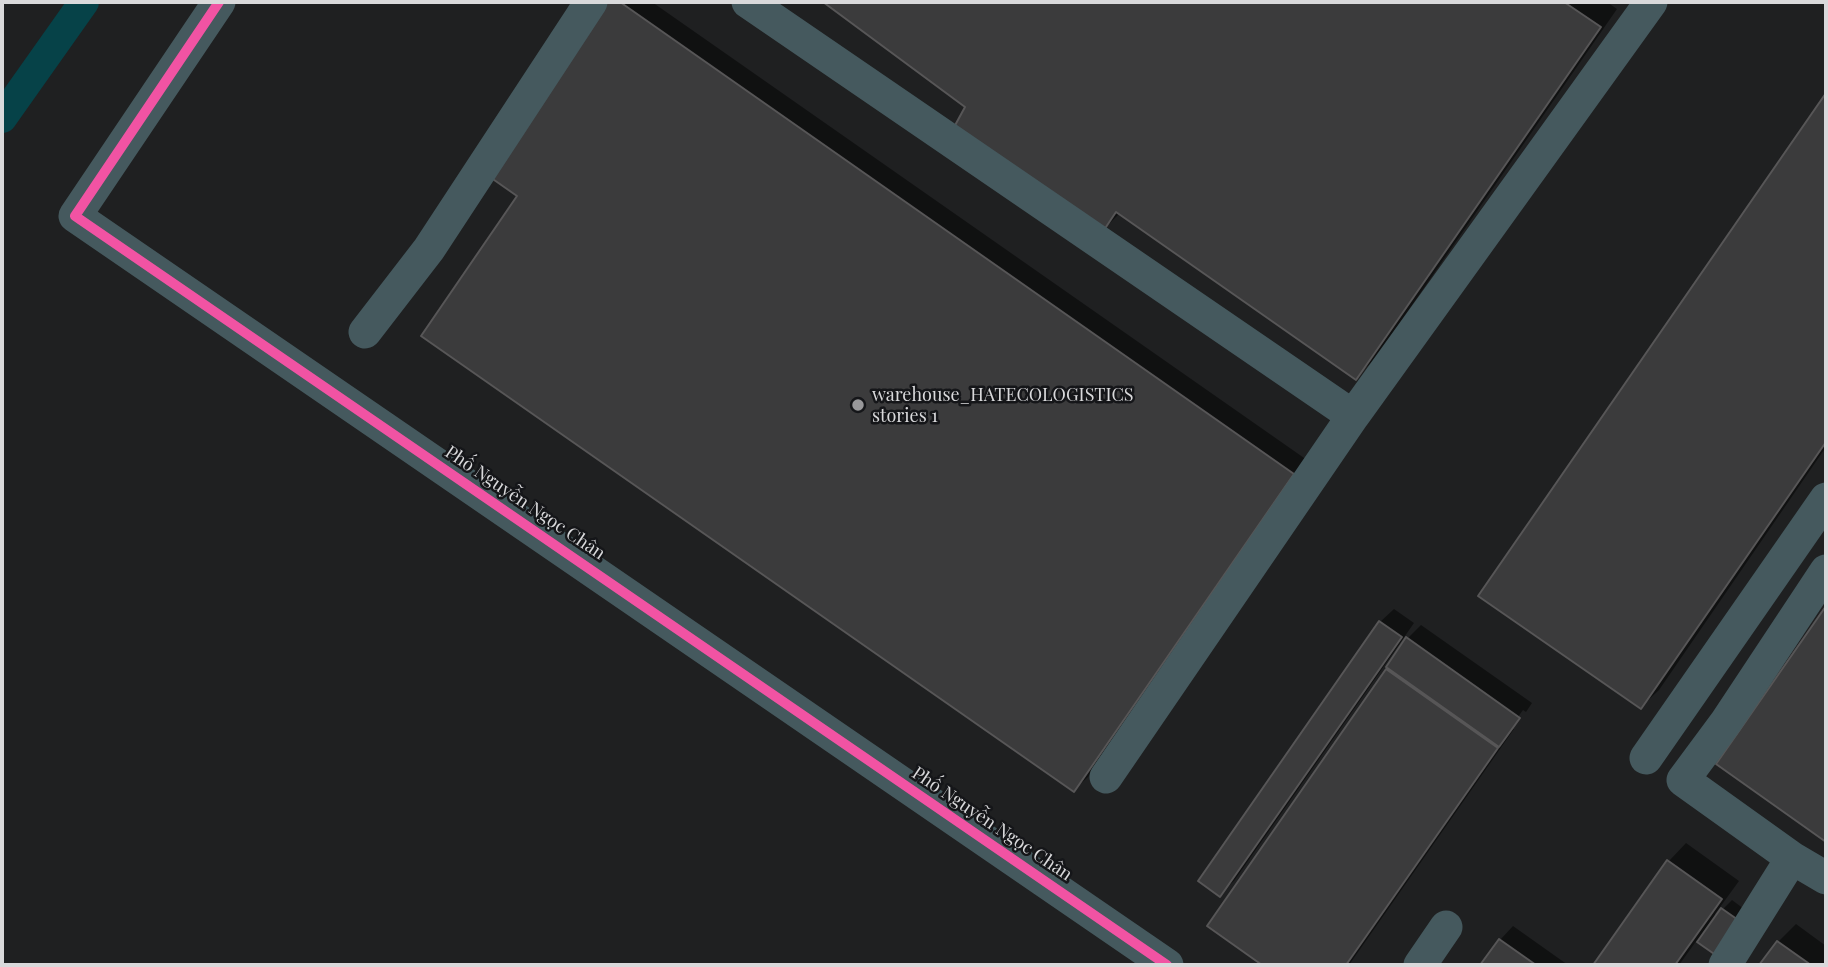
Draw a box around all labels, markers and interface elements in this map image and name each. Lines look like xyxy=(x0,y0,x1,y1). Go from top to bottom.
place label: warehouse_HATECOLOGISTICS stories 1 xyxy=(872,384,1134,426)
marker: warehouse_HATECOLOGISTICS stories 1 xyxy=(850,397,866,413)
street label: Phố Nguyễn Ngọc Chân xyxy=(441,441,609,565)
street label: Phố Nguyễn Ngọc Chân xyxy=(908,762,1076,886)

